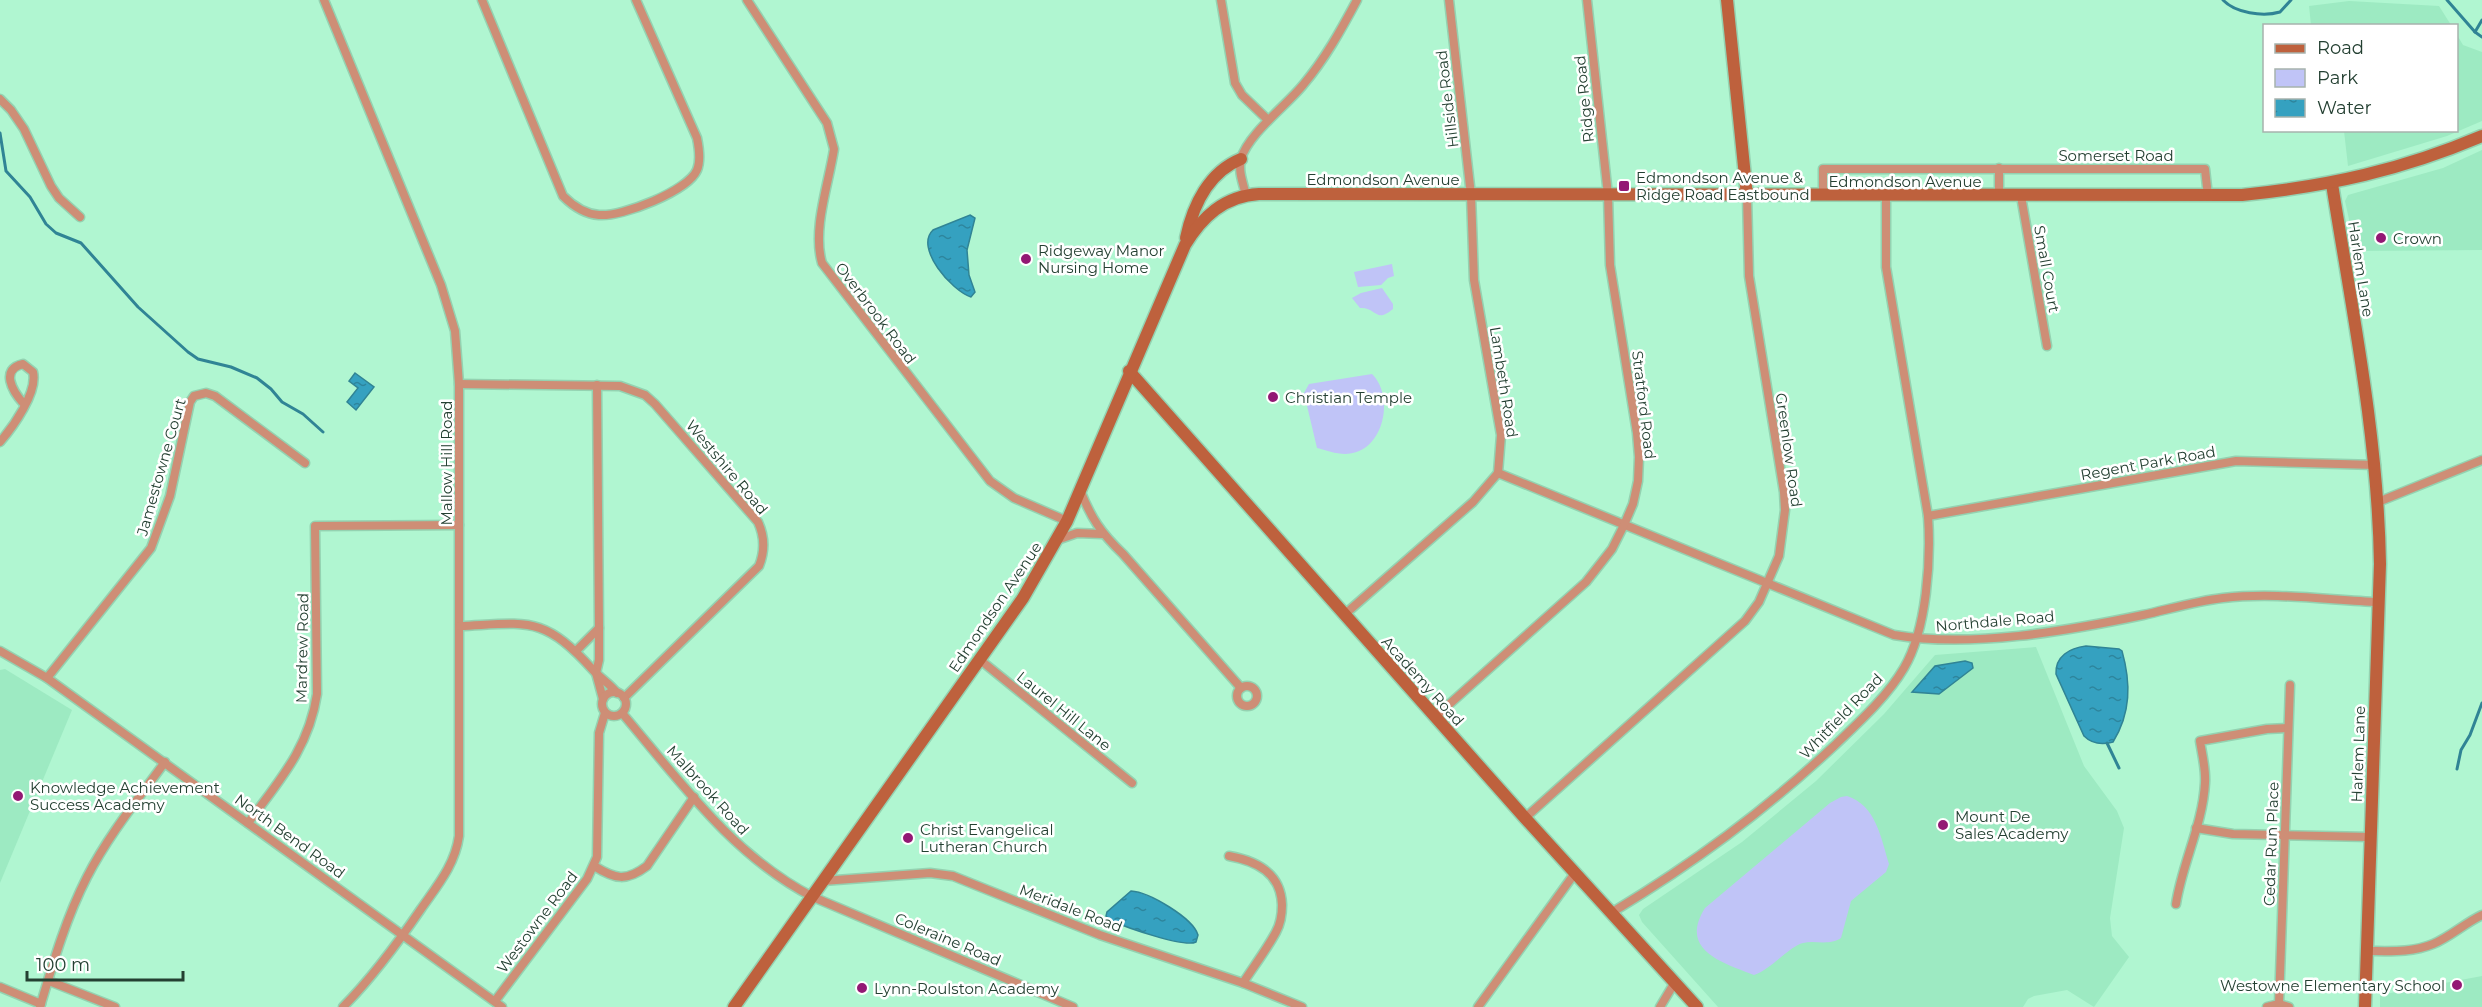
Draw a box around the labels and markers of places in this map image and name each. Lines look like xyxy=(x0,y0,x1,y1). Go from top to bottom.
place label: Edmondson Avenue & Ridge Road Eastbound xyxy=(1636,168,1810,204)
marker: Edmondson Avenue & Ridge Road Eastbound xyxy=(1617,179,1631,193)
place label: Crown xyxy=(2393,229,2442,248)
marker: Crown xyxy=(2374,231,2388,245)
place label: Ridgeway Manor Nursing Home xyxy=(1038,241,1164,277)
marker: Ridgeway Manor Nursing Home xyxy=(1019,252,1033,266)
place label: Christian Temple xyxy=(1285,388,1412,407)
marker: Christian Temple xyxy=(1266,390,1280,404)
place label: Knowledge Achievement Success Academy xyxy=(30,778,220,814)
marker: Knowledge Achievement Success Academy xyxy=(11,789,25,803)
place label: Mount De Sales Academy xyxy=(1955,807,2069,843)
marker: Mount De Sales Academy xyxy=(1936,818,1950,832)
place label: Christ Evangelical Lutheran Church xyxy=(920,820,1053,856)
marker: Christ Evangelical Lutheran Church xyxy=(901,831,915,845)
place label: Westowne Elementary School xyxy=(2220,976,2445,995)
marker: Westowne Elementary School xyxy=(2450,978,2464,992)
place label: Lynn-Roulston Academy xyxy=(874,979,1060,998)
marker: Lynn-Roulston Academy xyxy=(855,981,869,995)

